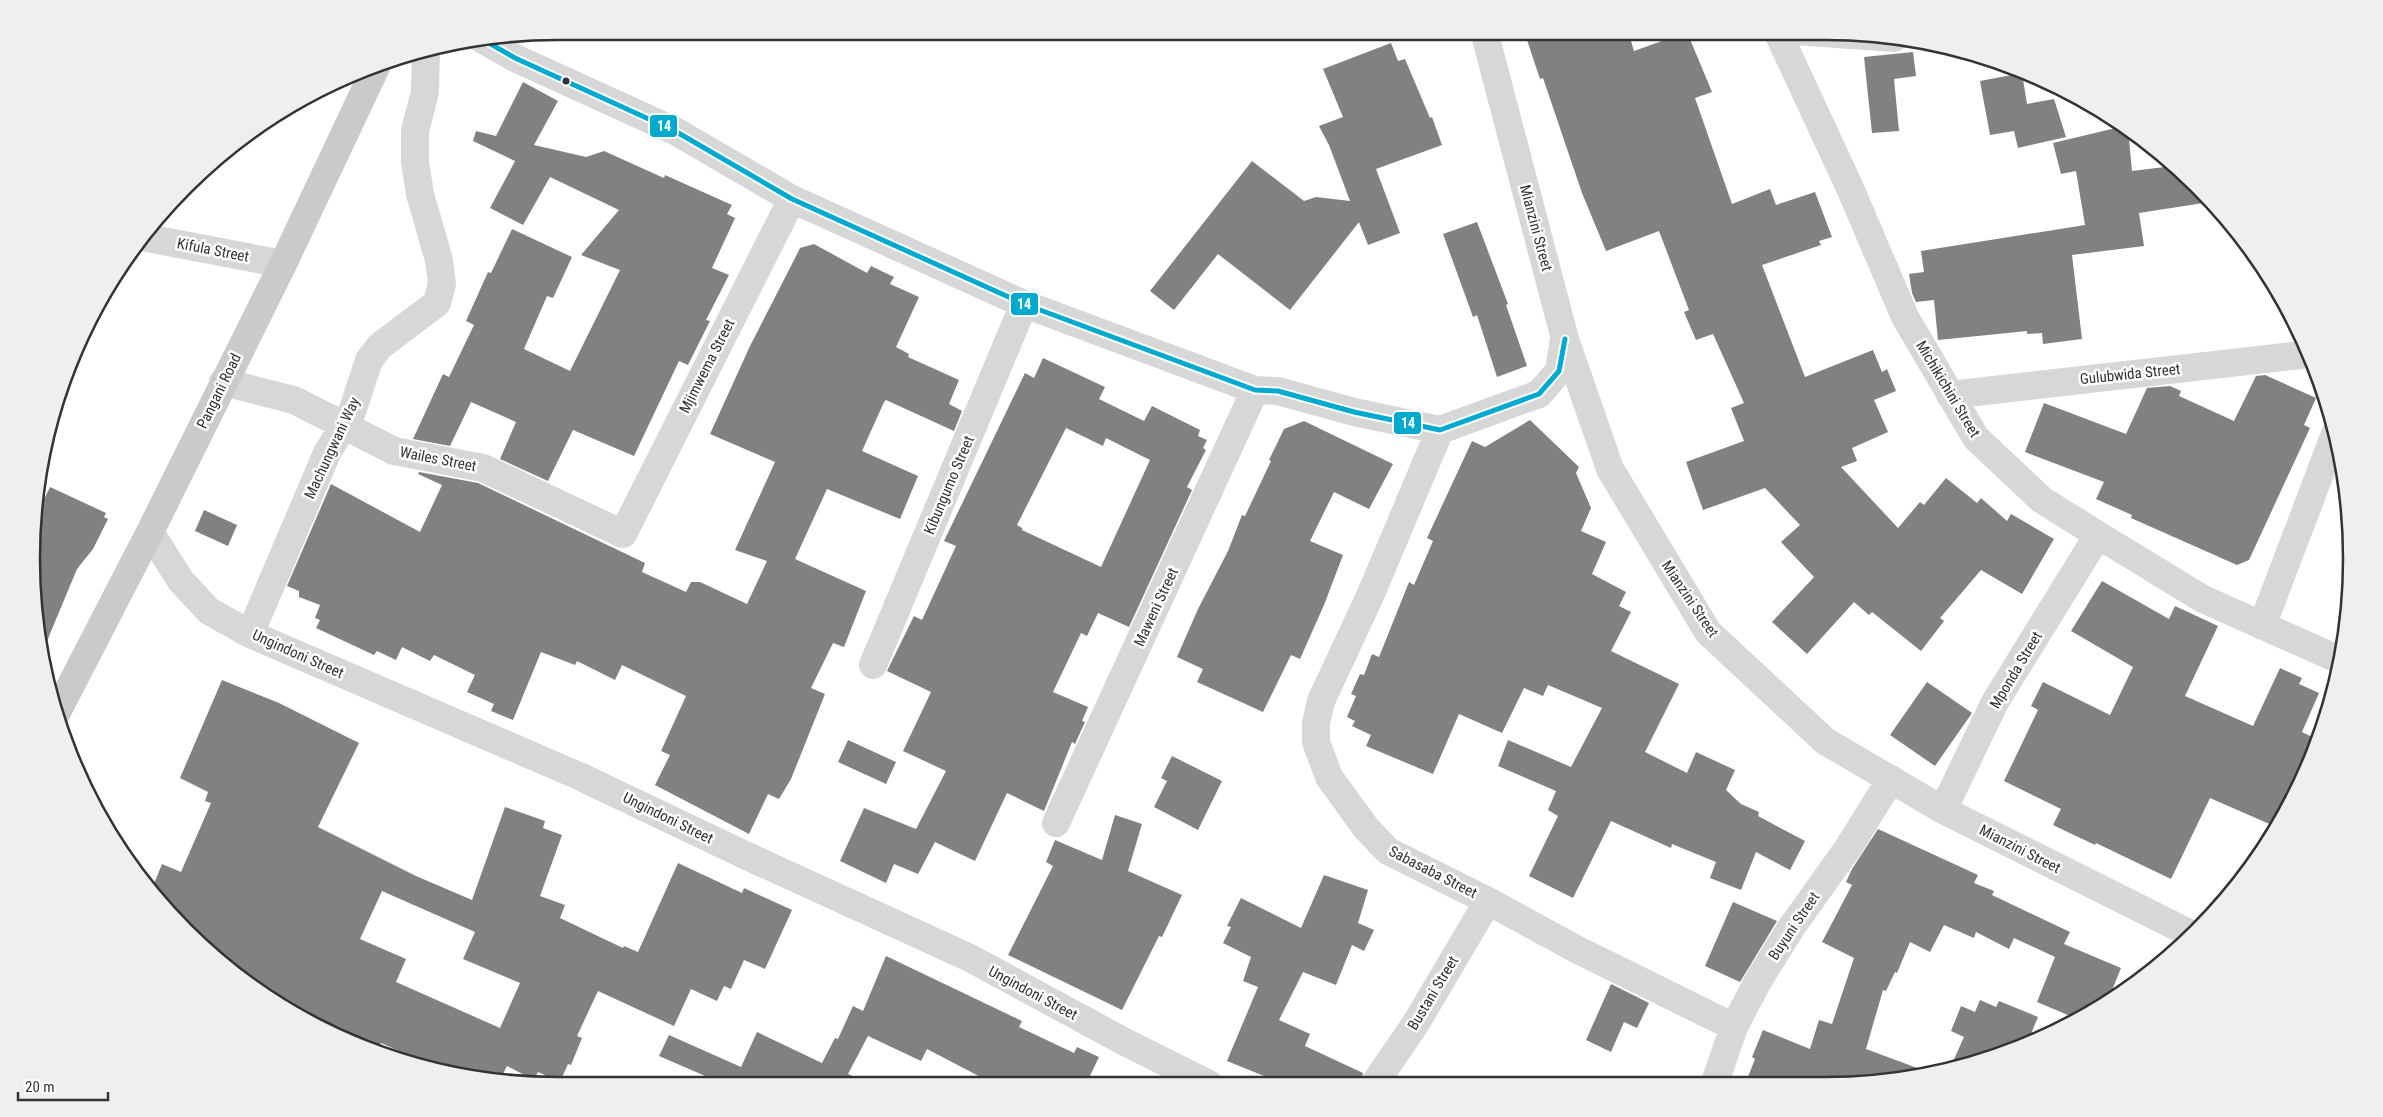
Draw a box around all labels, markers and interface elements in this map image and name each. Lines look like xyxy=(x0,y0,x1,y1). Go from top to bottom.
unlabelled marker xyxy=(561,76,571,86)
line badge: 14 xyxy=(649,114,678,138)
text: 14 xyxy=(657,118,671,134)
street label: Mianzini Street xyxy=(1516,183,1556,273)
street label: Kifula Street xyxy=(176,234,250,266)
line badge: 14 xyxy=(1010,292,1039,316)
text: 14 xyxy=(1017,296,1031,312)
street label: Mjimwema Street xyxy=(676,316,738,416)
street label: Michikichini Street xyxy=(1912,337,1984,441)
street label: Pangani Road xyxy=(193,350,245,432)
street label: Gulubwida Street xyxy=(2079,360,2181,388)
street label: Machungwani Way xyxy=(301,394,363,502)
line badge: 14 xyxy=(1393,411,1422,435)
text: 14 xyxy=(1401,415,1415,431)
street label: Kibungumo Street xyxy=(920,433,978,537)
street label: Wailes Street xyxy=(398,443,478,475)
street label: Mianzini Street xyxy=(1658,557,1722,641)
street label: Maweni Street xyxy=(1130,565,1182,649)
street label: Ungindoni Street xyxy=(250,626,346,682)
street label: Mponda Street xyxy=(1986,628,2046,712)
street label: Ungindoni Street xyxy=(620,788,716,848)
street label: Mianzini Street xyxy=(1976,821,2064,877)
street label: Sabasaba Street xyxy=(1386,842,1480,902)
street label: Buyuni Street xyxy=(1765,889,1823,963)
street label: Bustani Street xyxy=(1404,953,1462,1033)
street label: Ungindoni Street xyxy=(985,962,1081,1024)
scale bar xyxy=(18,1070,108,1102)
text: 20 m xyxy=(25,1078,55,1096)

